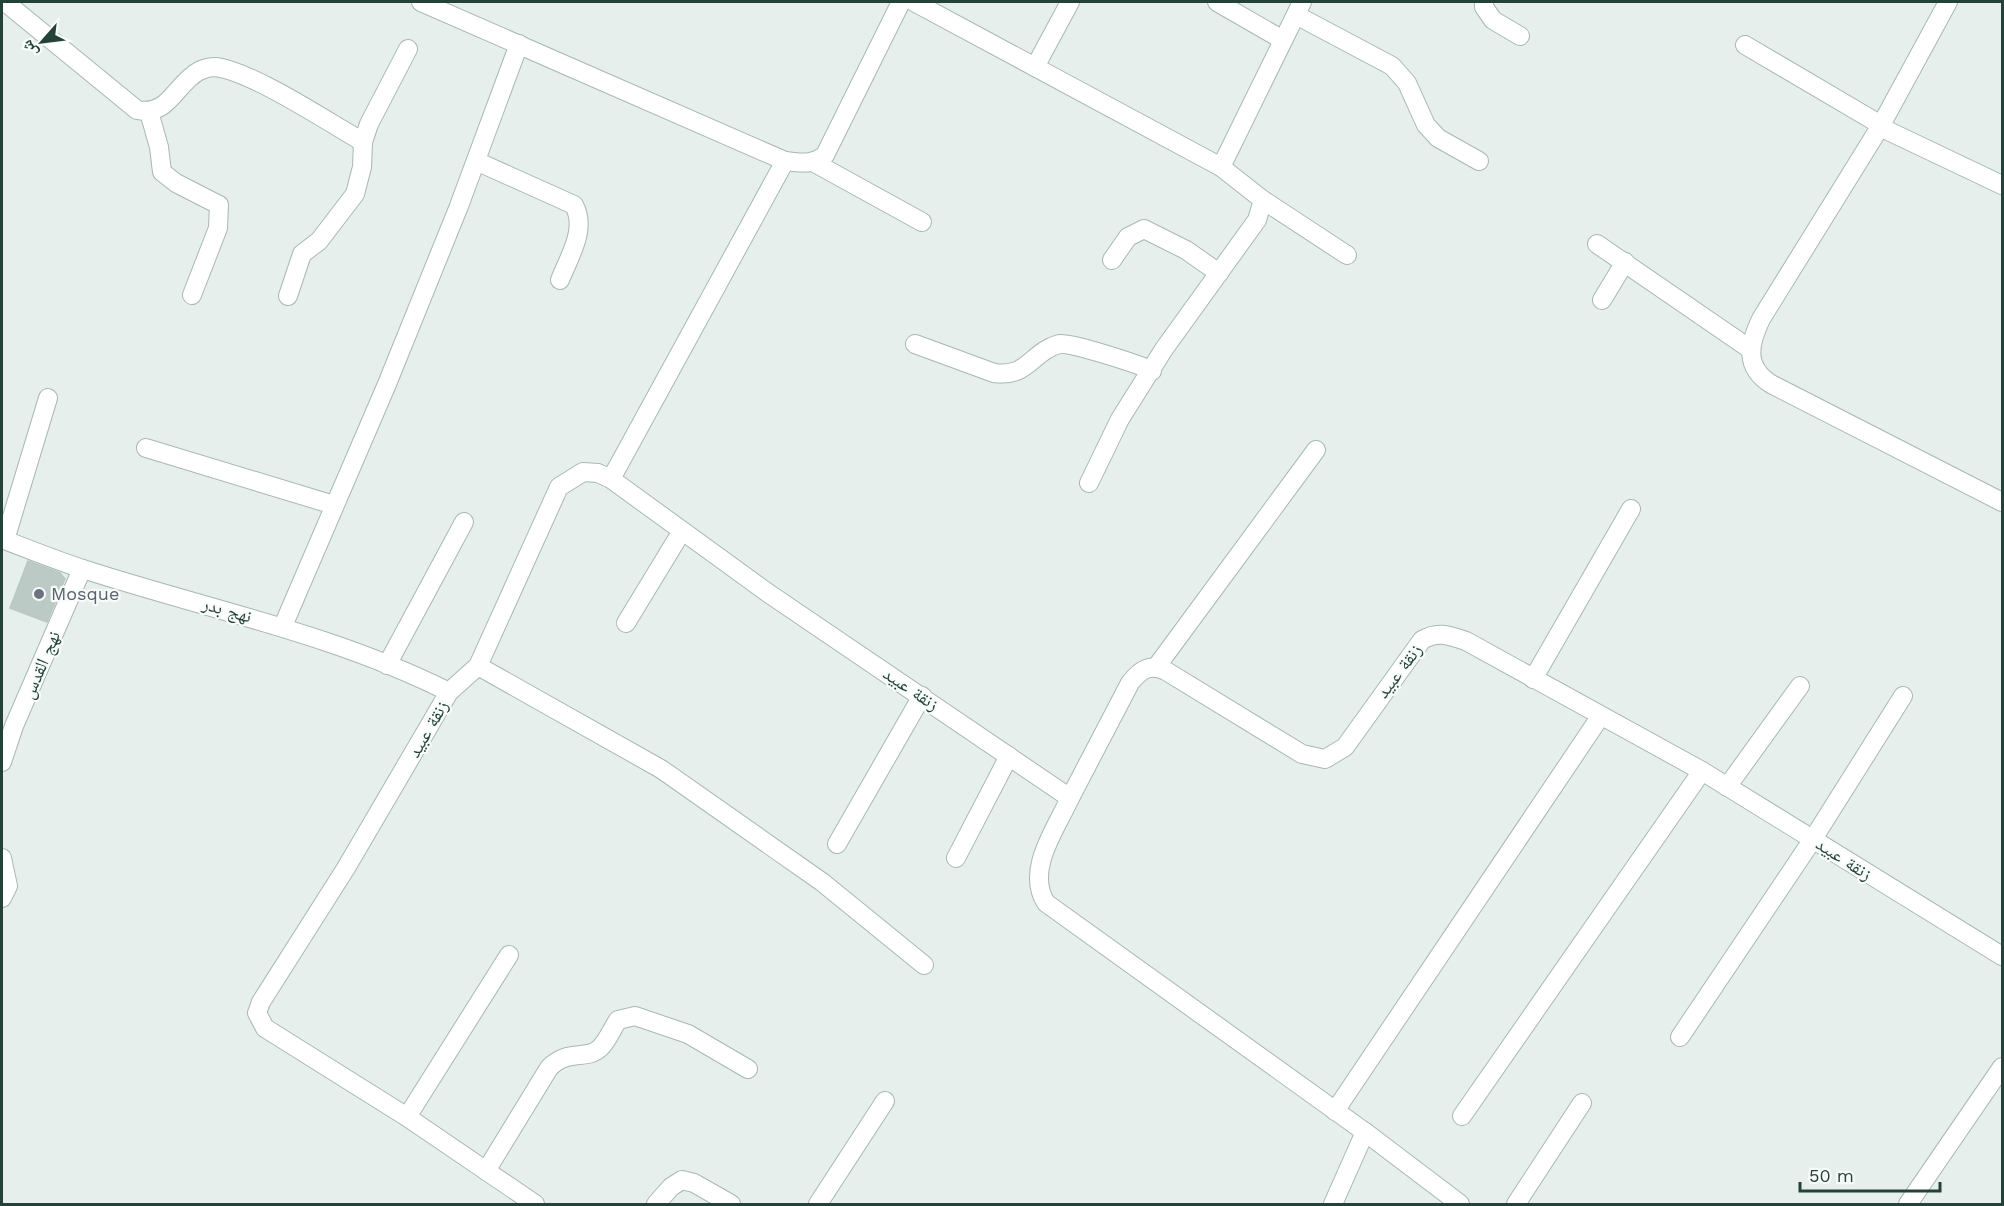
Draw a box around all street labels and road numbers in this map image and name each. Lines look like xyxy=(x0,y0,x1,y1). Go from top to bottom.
street label: نهج بدر xyxy=(199,592,254,628)
street label: نهج القدس xyxy=(17,628,66,703)
street label: زنقة عبيد xyxy=(1371,639,1426,702)
street label: زنقة عبيد xyxy=(879,662,943,715)
street label: زنقة عبيد xyxy=(403,696,453,761)
street label: زنقة عبيد xyxy=(1812,833,1876,885)

